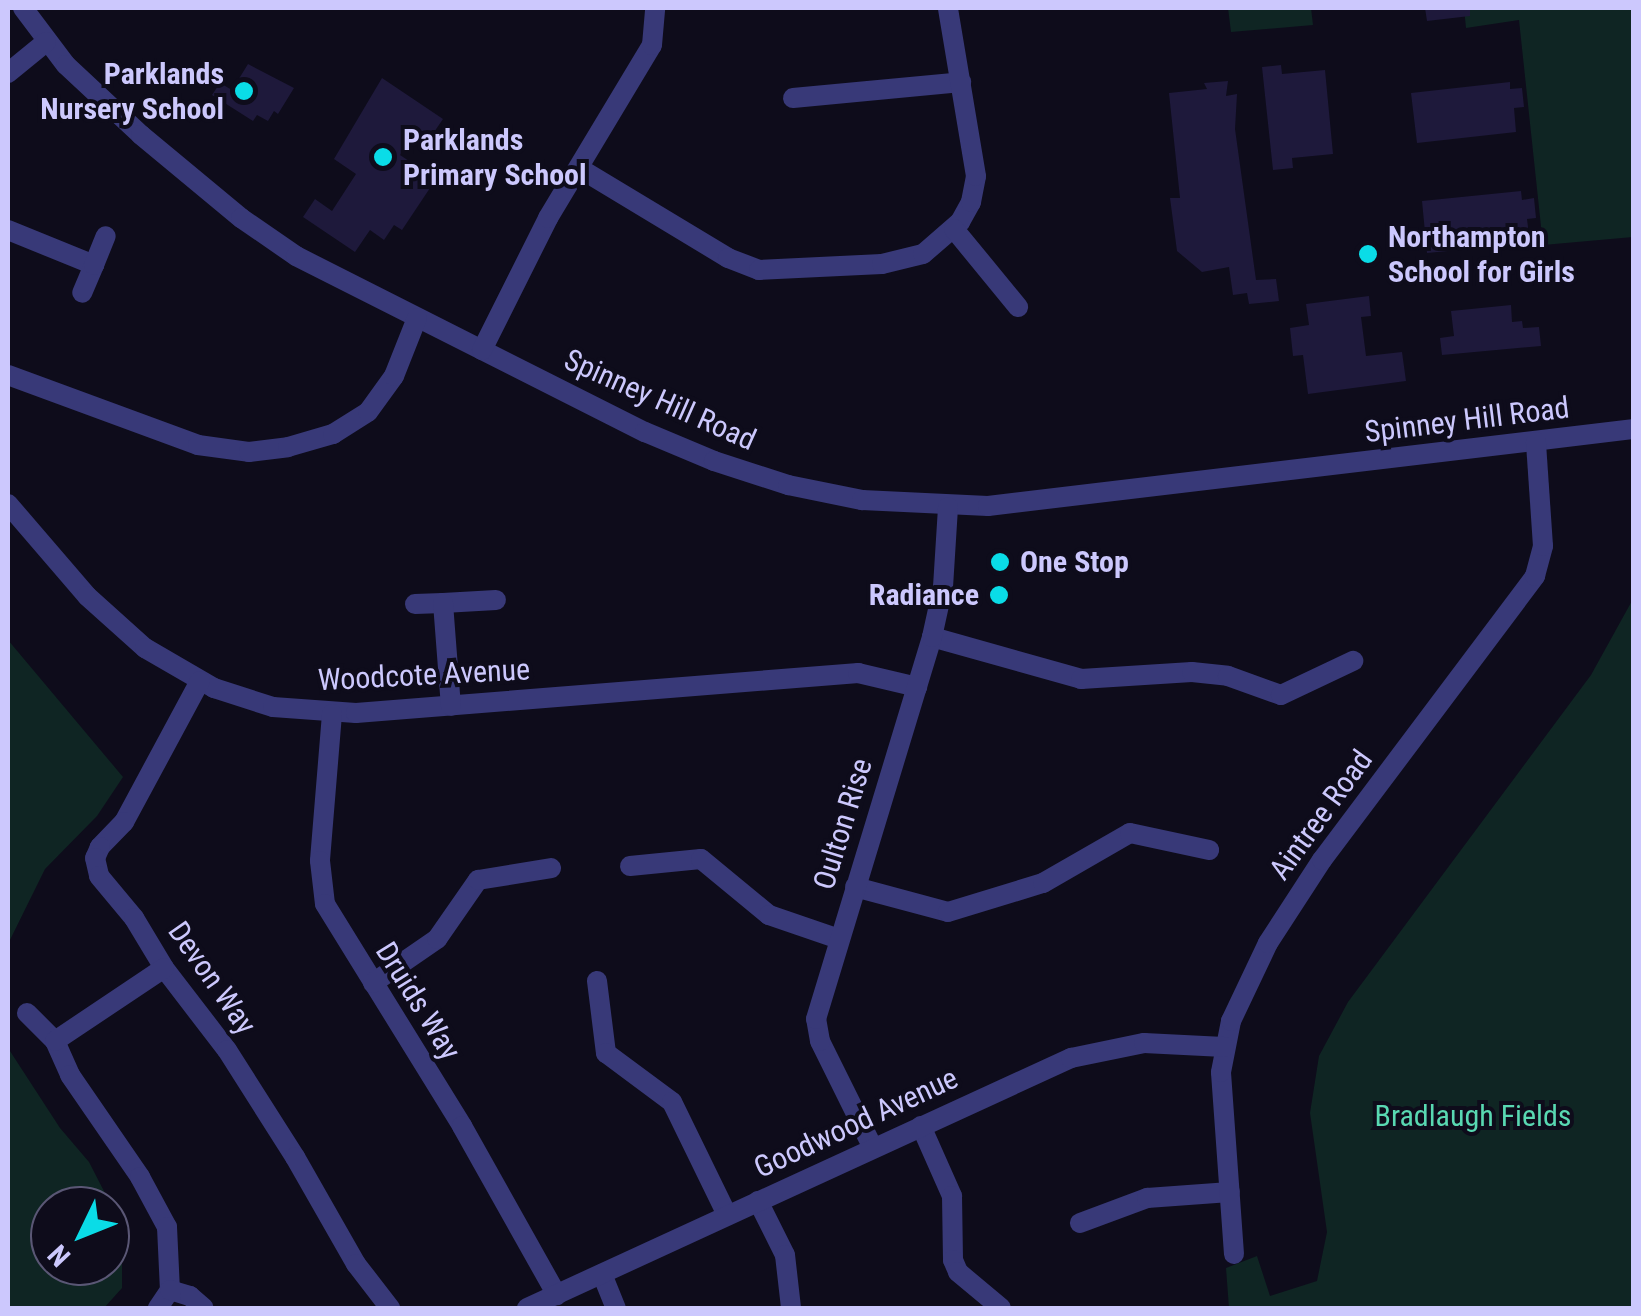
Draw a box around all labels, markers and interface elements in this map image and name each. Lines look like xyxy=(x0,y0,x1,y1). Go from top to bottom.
place label: Parklands Nursery School xyxy=(40,56,224,126)
marker: Parklands Nursery School xyxy=(233,80,255,102)
place label: Parklands Primary School xyxy=(403,122,587,192)
marker: Parklands Primary School xyxy=(372,146,394,168)
place label: Northampton School for Girls xyxy=(1388,219,1575,290)
marker: Northampton School for Girls xyxy=(1357,243,1379,265)
street label: Spinney Hill Road xyxy=(559,342,761,458)
street label: Spinney Hill Road xyxy=(1363,390,1571,450)
place label: One Stop xyxy=(1020,544,1129,580)
marker: One Stop xyxy=(989,551,1011,573)
place label: Radiance xyxy=(869,577,979,613)
marker: Radiance xyxy=(988,584,1010,606)
street label: Woodcote Avenue xyxy=(317,651,531,699)
street label: Aintree Road xyxy=(1262,743,1380,887)
street label: Oulton Rise xyxy=(806,754,880,894)
street label: Devon Way xyxy=(160,915,264,1041)
street label: Druids Way xyxy=(368,935,468,1067)
street label: Goodwood Avenue xyxy=(748,1060,964,1186)
park label: Bradlaugh Fields xyxy=(1375,1098,1571,1134)
north arrow xyxy=(30,1186,130,1286)
text: N xyxy=(41,1238,77,1273)

